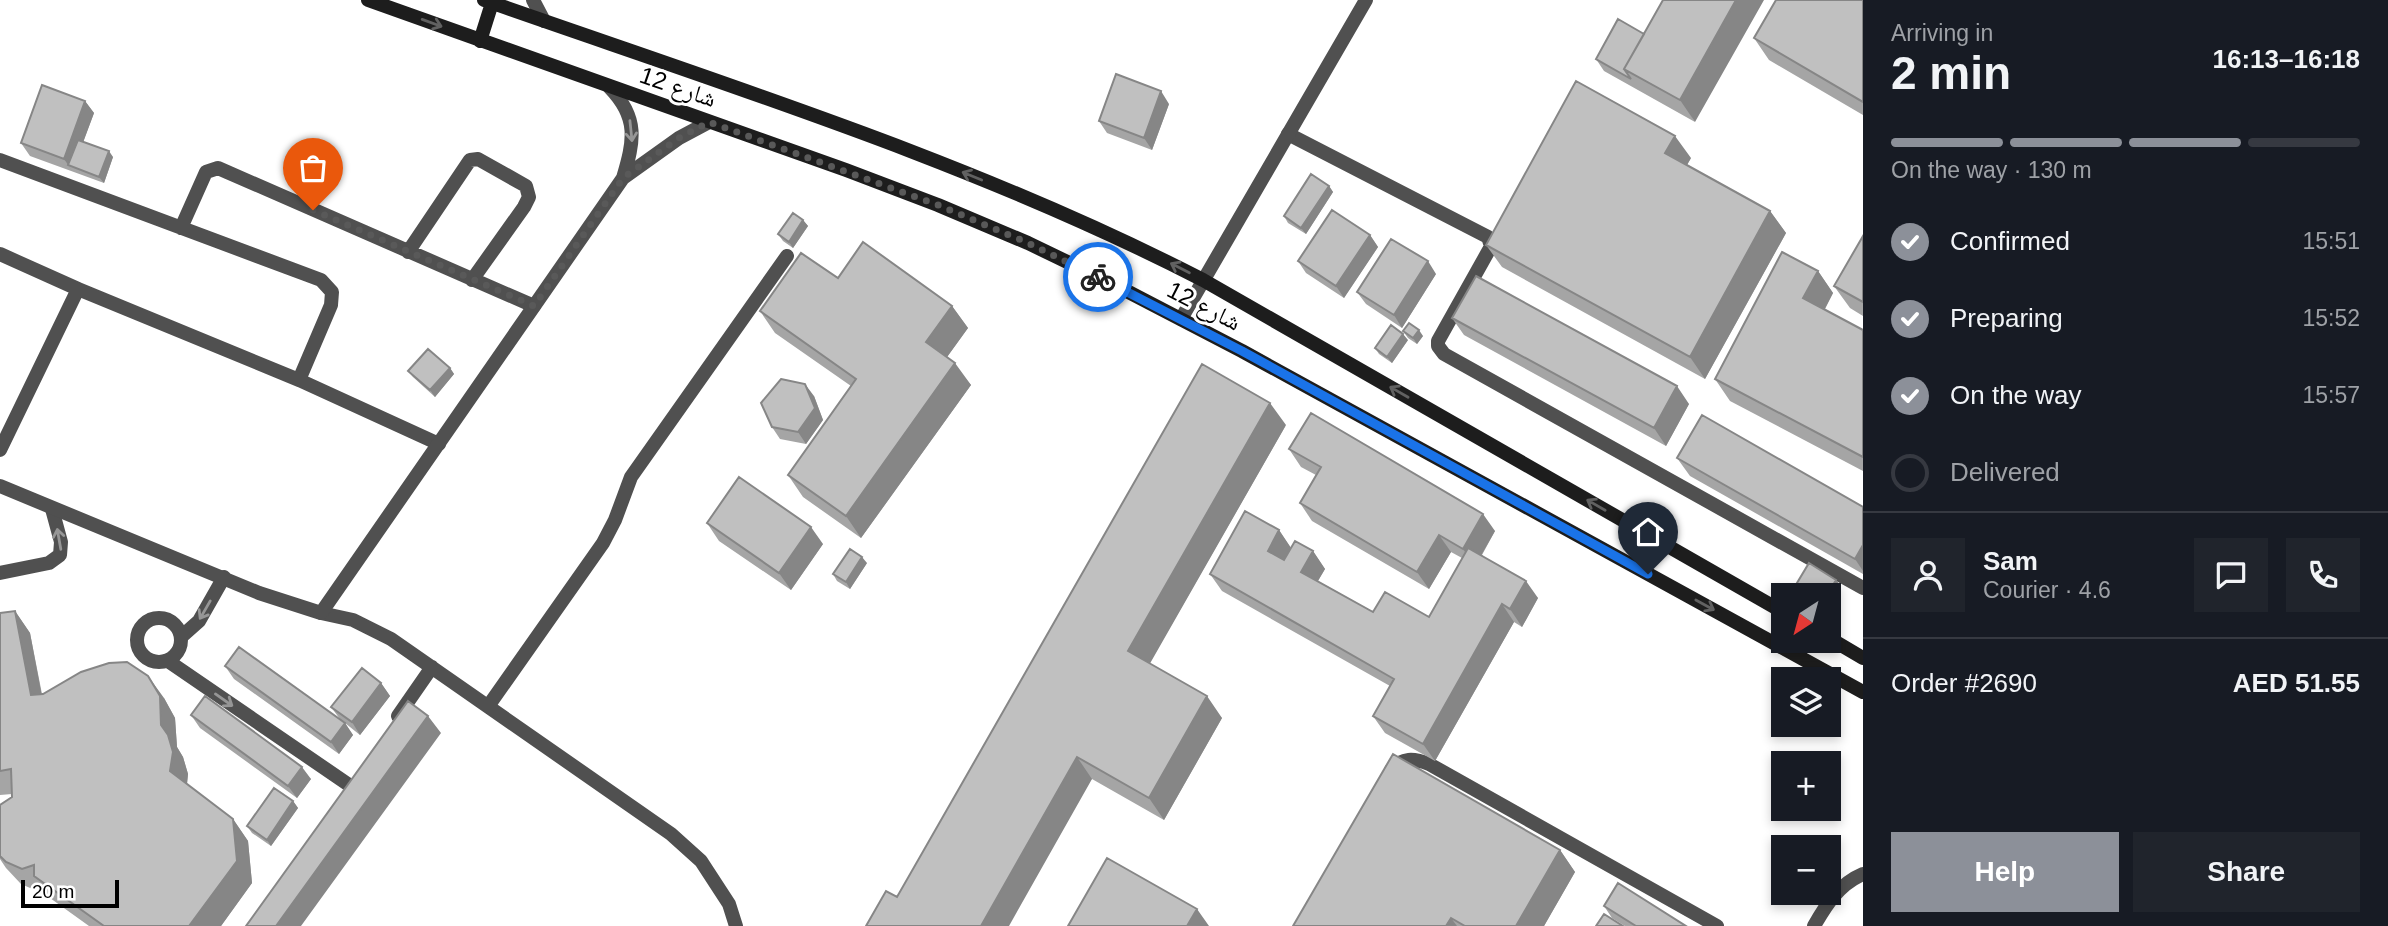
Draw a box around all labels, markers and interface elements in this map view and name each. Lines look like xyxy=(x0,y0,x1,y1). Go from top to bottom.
one-way arrow xyxy=(421,18,443,30)
text: Arriving in xyxy=(1891,20,1993,46)
text: 16:13–16:18 xyxy=(2213,44,2360,74)
text: 2 min xyxy=(1891,47,2011,99)
street label: شارع 12 xyxy=(636,61,720,114)
one-way arrow xyxy=(625,119,638,142)
pin xyxy=(283,138,343,210)
icon: bag xyxy=(294,149,332,187)
text: On the way · 130 m xyxy=(1891,157,2092,183)
one-way arrow xyxy=(961,169,983,182)
icon: check xyxy=(1891,223,1929,261)
text: Confirmed xyxy=(1950,226,2070,256)
text: 15:51 xyxy=(2302,228,2360,254)
courier xyxy=(1063,242,1133,312)
icon: bike xyxy=(1079,258,1117,296)
one-way arrow xyxy=(1170,261,1191,274)
street label: شارع 12 xyxy=(1162,276,1246,337)
icon: check xyxy=(1891,300,1929,338)
text: Preparing xyxy=(1950,303,2063,333)
text: 15:52 xyxy=(2302,305,2360,331)
icon: check xyxy=(1891,377,1929,415)
text: On the way xyxy=(1950,380,2082,410)
text: 15:57 xyxy=(2302,382,2360,408)
one-way arrow xyxy=(1389,385,1410,398)
text: Delivered xyxy=(1950,457,2060,487)
one-way arrow xyxy=(1587,498,1607,512)
pin xyxy=(1618,502,1678,574)
icon: home xyxy=(1629,513,1667,551)
one-way arrow xyxy=(52,528,65,551)
button: person xyxy=(1891,538,1965,612)
button: chat xyxy=(2194,538,2268,612)
button: phone xyxy=(2286,538,2360,612)
text: Sam xyxy=(1983,546,2038,576)
text: Courier · 4.6 xyxy=(1983,577,2111,603)
north arrow xyxy=(1771,583,1841,653)
map controls xyxy=(1771,583,1841,905)
one-way arrow xyxy=(1695,598,1715,612)
one-way arrow xyxy=(198,599,212,619)
button: layers xyxy=(1771,667,1841,737)
text: Order #2690 xyxy=(1891,668,2037,698)
text: AED 51.55 xyxy=(2233,668,2360,698)
one-way arrow xyxy=(214,693,233,707)
button: + xyxy=(1771,751,1841,821)
button: Help xyxy=(1891,832,2119,912)
button: Share xyxy=(2133,832,2360,912)
button: − xyxy=(1771,835,1841,905)
scale bar xyxy=(21,877,119,909)
text: 20 m xyxy=(32,881,74,902)

